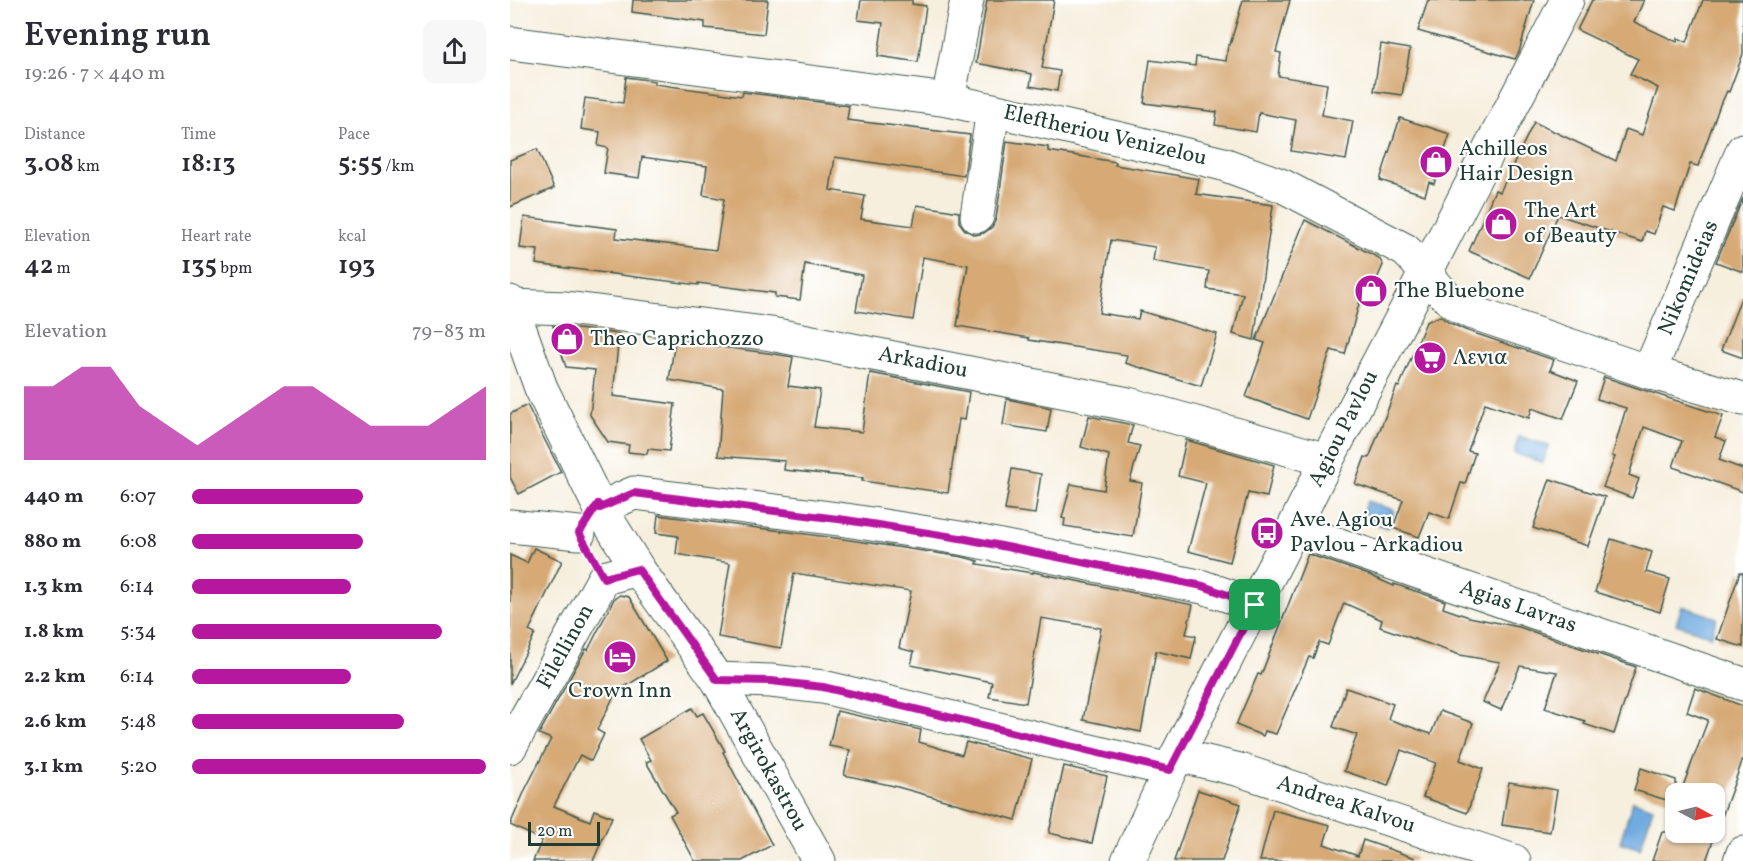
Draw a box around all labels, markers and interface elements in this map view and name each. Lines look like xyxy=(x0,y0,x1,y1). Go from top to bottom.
text: Evening run xyxy=(24,14,211,60)
button: share xyxy=(423,20,486,83)
text: 19:26 · 7 × 440 m xyxy=(24,60,166,88)
street label: Eleftheriou Venizelou xyxy=(1000,98,1210,174)
text: Distance xyxy=(24,124,85,146)
text: Time xyxy=(181,124,216,146)
text: Pace xyxy=(338,124,370,146)
place label: Achilleos Hair Design xyxy=(1459,134,1574,190)
shop icon: Achilleos Hair Design xyxy=(1418,144,1454,180)
text: 3.08 xyxy=(24,146,74,182)
text: 18:13 xyxy=(181,146,236,182)
text: 5:55 xyxy=(338,146,382,182)
text: km xyxy=(74,156,100,178)
text: /km xyxy=(382,156,414,178)
place label: The Art of Beauty xyxy=(1524,196,1617,252)
shop icon: The Art of Beauty xyxy=(1483,206,1519,242)
street label: Nikomideias xyxy=(1651,216,1727,340)
text: Elevation xyxy=(24,226,91,248)
text: Heart rate xyxy=(181,226,252,248)
text: kcal xyxy=(338,226,366,248)
text: 42 xyxy=(24,248,53,284)
text: 135 xyxy=(181,248,217,284)
text: 193 xyxy=(338,248,375,284)
text: m xyxy=(53,258,71,280)
text: bpm xyxy=(217,258,252,280)
shop icon: The Bluebone xyxy=(1353,273,1389,309)
place label: The Bluebone xyxy=(1394,276,1525,307)
text: Elevation xyxy=(24,318,107,346)
text: 79–83 m xyxy=(412,318,486,346)
shop icon: Theo Caprichozzo xyxy=(549,321,585,357)
place label: Theo Caprichozzo xyxy=(590,324,764,355)
street label: Arkadiou xyxy=(875,339,971,387)
supermarket icon: Λενια xyxy=(1412,340,1448,376)
place label: Λενια xyxy=(1453,343,1507,374)
street label: Agiou Pavlou xyxy=(1301,365,1387,493)
text: 440 m xyxy=(24,483,84,511)
text: 6:07 xyxy=(120,483,157,511)
place label: Ave. Agiou Pavlou - Arkadiou xyxy=(1290,505,1463,561)
bus stop icon: Ave. Agiou Pavlou - Arkadiou xyxy=(1249,515,1285,551)
text: 880 m xyxy=(24,528,81,556)
text: 6:08 xyxy=(120,528,157,556)
street label: Agias Lavras xyxy=(1455,572,1581,642)
text: 1.3 km xyxy=(24,573,83,601)
text: 6:14 xyxy=(120,573,155,601)
pin xyxy=(1229,579,1280,630)
icon: arrive xyxy=(1238,588,1271,621)
street label: Filellinon xyxy=(530,599,602,695)
text: 1.8 km xyxy=(24,618,84,646)
text: 5:34 xyxy=(120,618,157,646)
hotel icon: Crown Inn xyxy=(602,639,638,675)
text: 2.2 km xyxy=(24,663,86,691)
text: 6:14 xyxy=(120,663,155,691)
place label: Crown Inn xyxy=(568,676,672,707)
street label: Argirokastrou xyxy=(721,703,815,837)
text: 2.6 km xyxy=(24,708,87,736)
text: 5:48 xyxy=(120,708,156,736)
text: 3.1 km xyxy=(24,753,83,781)
text: 5:20 xyxy=(120,753,157,781)
street label: Andrea Kalvou xyxy=(1273,768,1419,842)
north arrow xyxy=(1665,783,1725,843)
map controls xyxy=(1665,783,1725,843)
scale bar xyxy=(528,819,600,846)
text: 20 m xyxy=(537,821,572,843)

